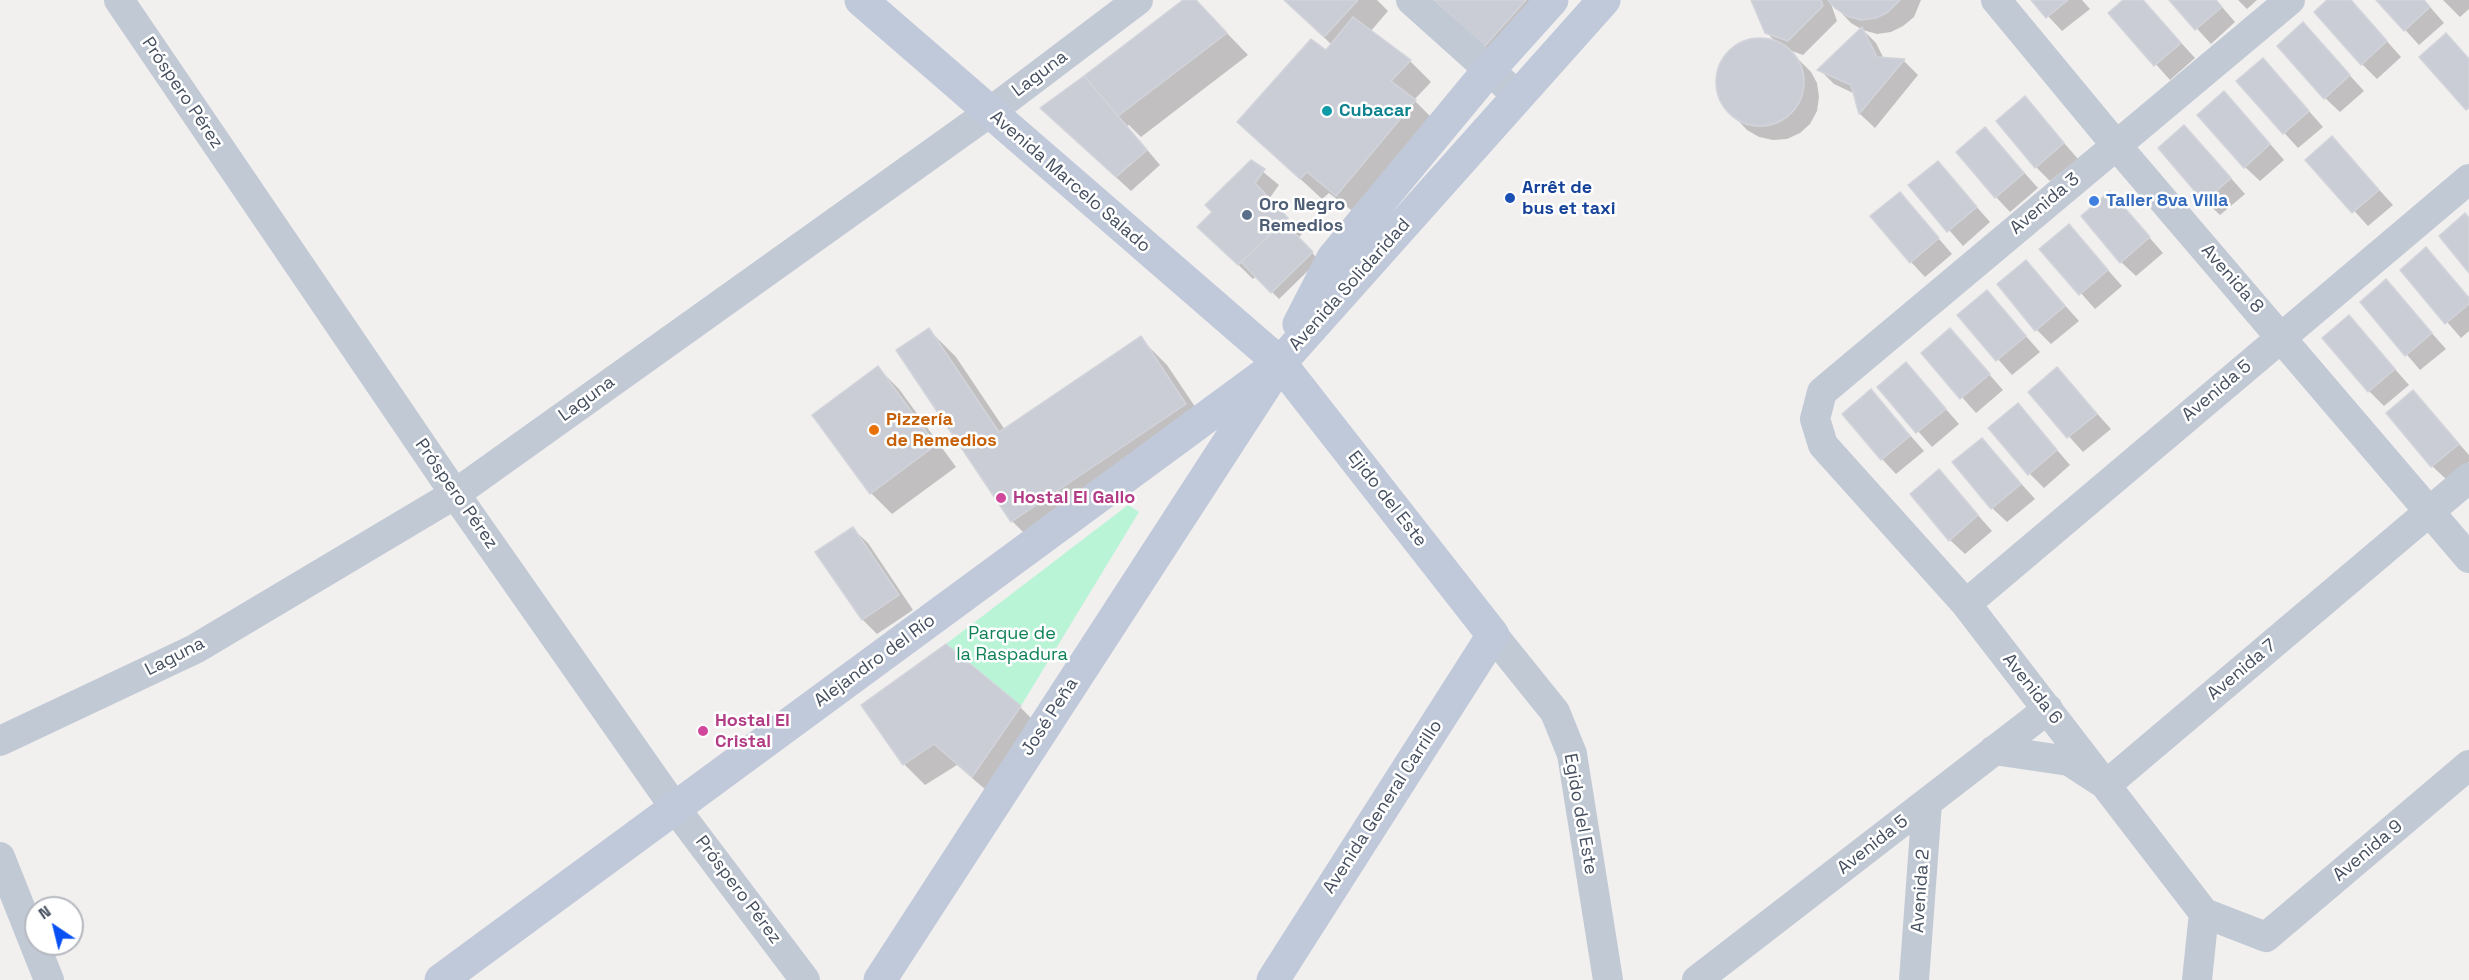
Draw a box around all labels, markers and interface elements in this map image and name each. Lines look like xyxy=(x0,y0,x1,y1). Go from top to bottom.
street label: Próspero Pérez xyxy=(137,33,227,153)
street label: Laguna xyxy=(1008,46,1072,102)
place label: Cubacar xyxy=(1339,100,1411,122)
marker: Cubacar xyxy=(1320,104,1334,118)
street label: Avenida Marcelo Salado xyxy=(985,106,1155,258)
street label: Avenida 3 xyxy=(2006,169,2084,239)
place label: Arrêt de bus et taxi xyxy=(1522,177,1616,219)
place label: Taller 8va Villa xyxy=(2106,190,2228,212)
marker: Arrêt de bus et taxi xyxy=(1503,191,1517,205)
place label: Oro Negro Remedios xyxy=(1259,194,1345,236)
marker: Taller 8va Villa xyxy=(2087,194,2101,208)
marker: Oro Negro Remedios xyxy=(1240,208,1254,222)
street label: Avenida Solidaridad xyxy=(1285,214,1415,356)
street label: Avenida 8 xyxy=(2196,240,2268,318)
street label: Avenida 5 xyxy=(2178,356,2256,426)
street label: Laguna xyxy=(555,371,619,427)
place label: Pizzería de Remedios xyxy=(886,409,997,452)
marker: Pizzería de Remedios xyxy=(867,423,881,437)
street label: Próspero Pérez xyxy=(410,435,502,553)
street label: Ejido del Este xyxy=(1343,447,1431,551)
place label: Hostal El Gallo xyxy=(1013,487,1135,509)
marker: Hostal El Gallo xyxy=(994,491,1008,505)
street label: Alejandro del Río xyxy=(810,610,940,712)
park label: Parque de la Raspadura xyxy=(956,623,1068,666)
street label: Laguna xyxy=(142,633,208,681)
street label: Avenida 7 xyxy=(2203,635,2281,705)
street label: Avenida 6 xyxy=(1998,649,2066,729)
street label: José Peña xyxy=(1017,674,1083,760)
place label: Hostal El Cristal xyxy=(715,710,790,752)
street label: Avenida General Carrillo xyxy=(1319,716,1447,898)
marker: Hostal El Cristal xyxy=(696,724,710,738)
street label: Egido del Este xyxy=(1559,752,1601,876)
street label: Avenida 5 xyxy=(1833,811,1913,879)
street label: Avenida 9 xyxy=(2329,816,2407,886)
street label: Próspero Pérez xyxy=(690,832,786,948)
street label: Avenida 2 xyxy=(1907,848,1935,934)
north arrow xyxy=(24,896,84,956)
text: N xyxy=(34,901,55,924)

